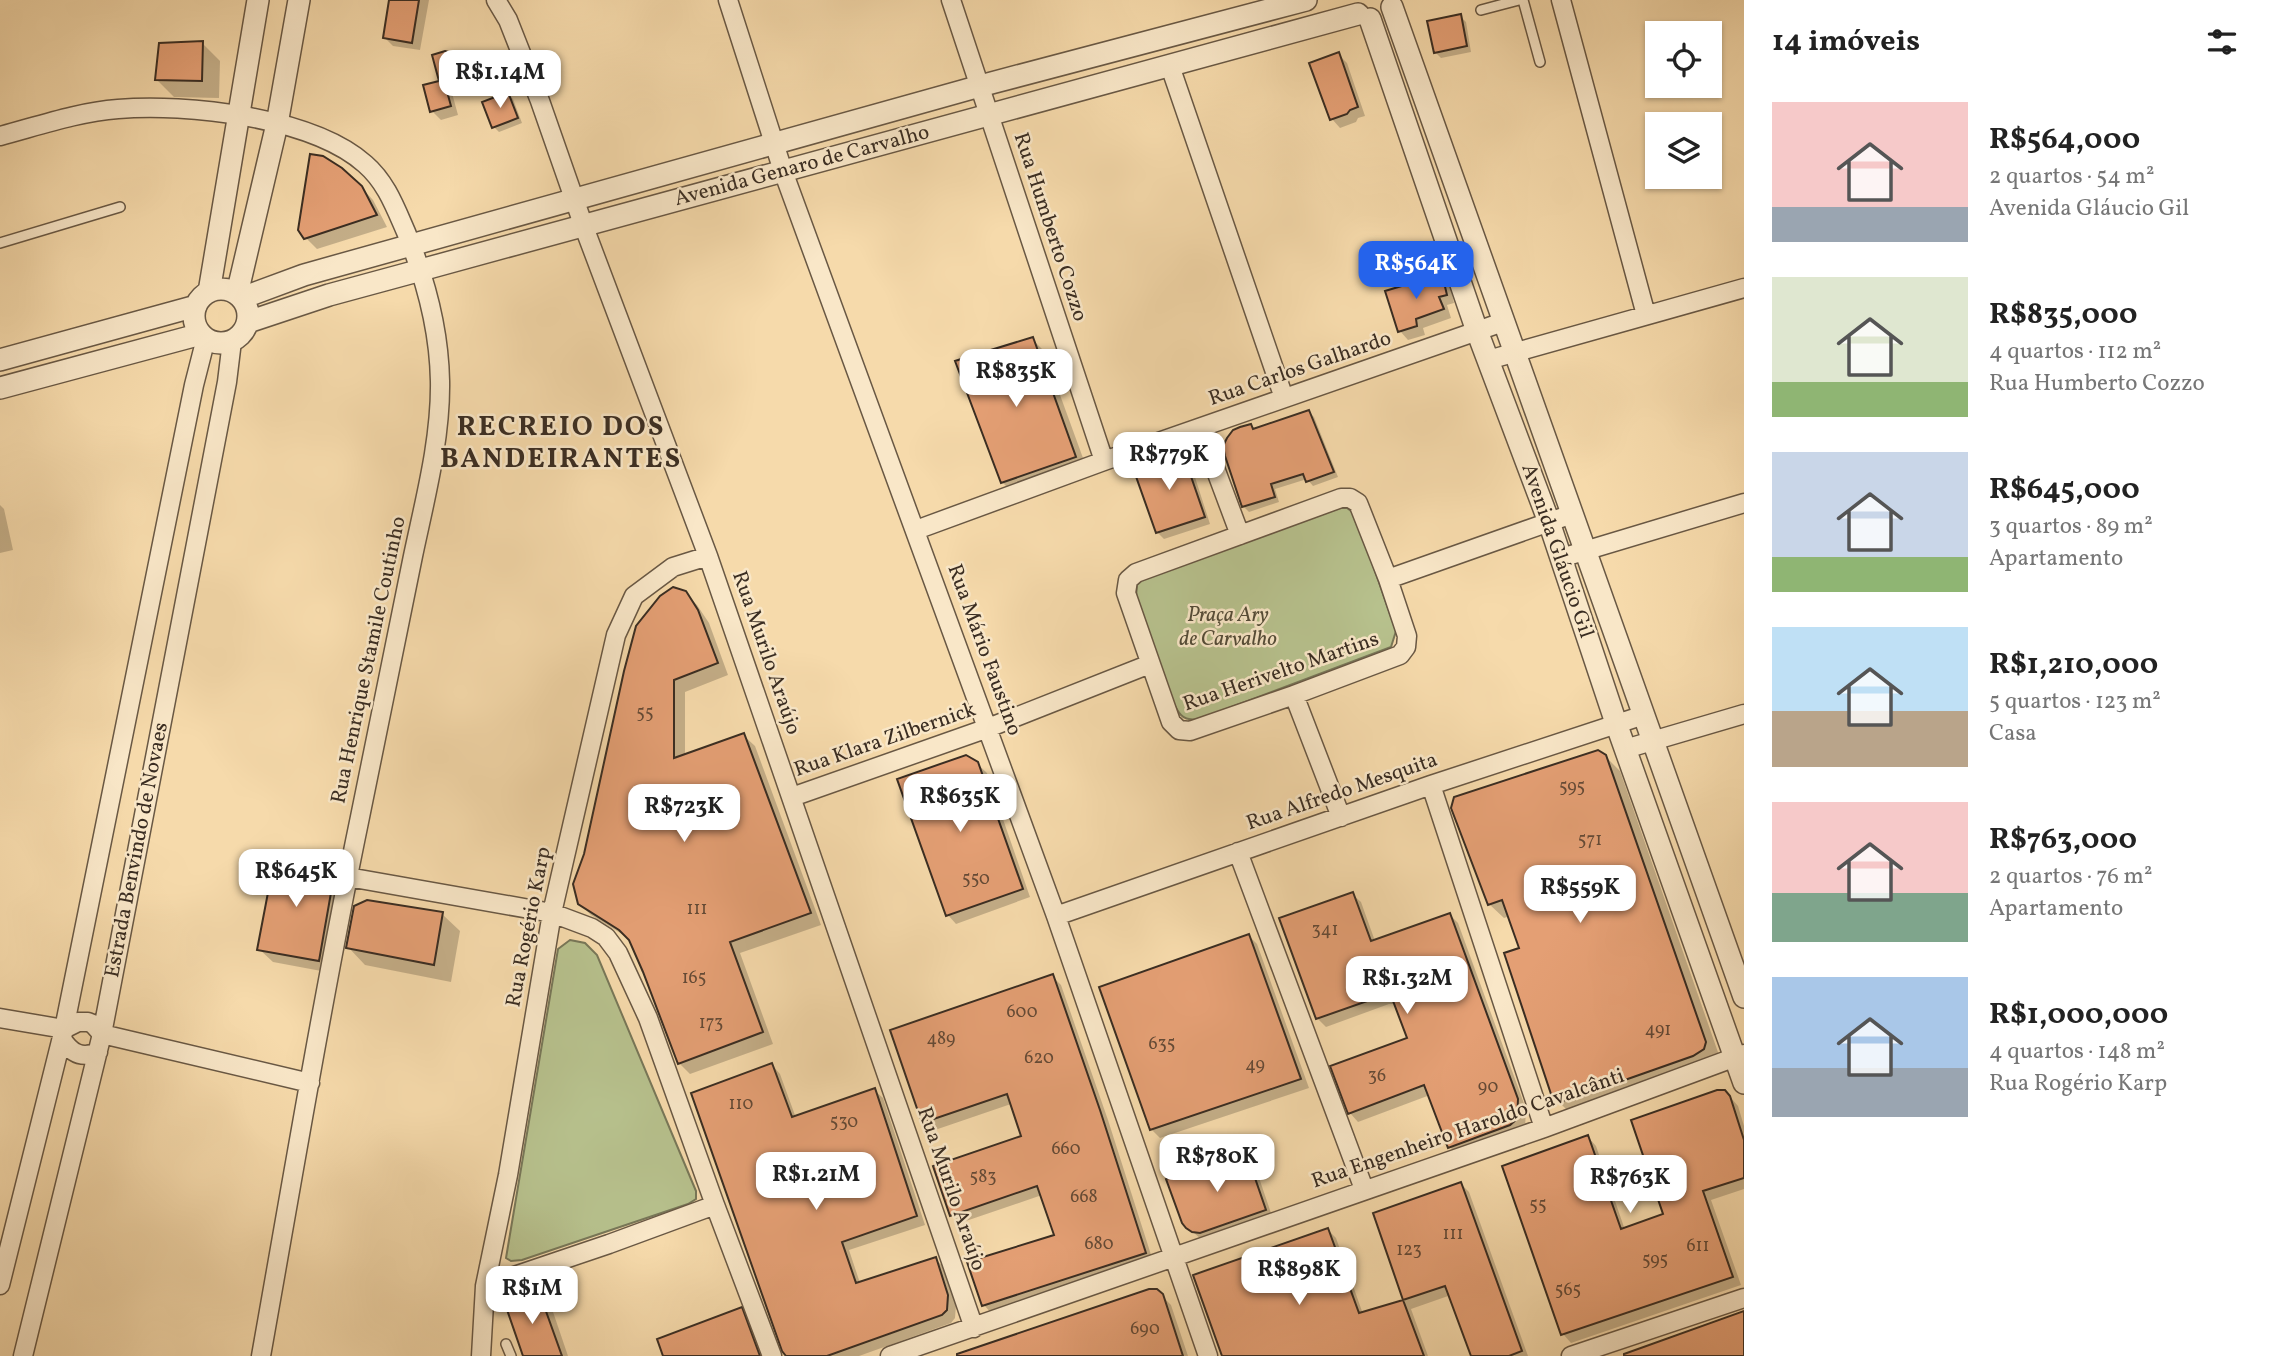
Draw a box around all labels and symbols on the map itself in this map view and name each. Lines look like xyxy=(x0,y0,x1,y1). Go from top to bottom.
pin: R$1.14M xyxy=(435,50,565,110)
street label: Avenida Genaro de Carvalho xyxy=(671,118,933,214)
street label: Rua Humberto Cozzo xyxy=(1006,129,1094,325)
pin: R$564K xyxy=(1359,242,1473,301)
street label: Rua Carlos Galhardo xyxy=(1205,324,1395,414)
pin: R$835K xyxy=(959,350,1073,409)
district label: RECREIO DOS BANDEIRANTES xyxy=(440,408,682,479)
pin: R$779K xyxy=(1112,433,1226,492)
street label: Avenida Gláucio Gil xyxy=(1514,460,1600,642)
street label: Rua Henrique Stamile Coutinho xyxy=(324,514,414,806)
street label: Rua Mário Faustino xyxy=(939,560,1029,740)
street label: Rua Murilo Araújo xyxy=(724,567,808,739)
park label: Praça Ary de Carvalho xyxy=(1179,601,1277,654)
street label: Rua Herivelto Martins xyxy=(1179,625,1383,719)
street label: Rua Klara Zilbernick xyxy=(790,695,980,785)
house number: 55 xyxy=(636,701,654,726)
street label: Estrada Benvindo de Novaes xyxy=(98,720,176,980)
street label: Rua Alfredo Mesquita xyxy=(1242,746,1442,838)
pin: R$635K xyxy=(903,774,1017,834)
house number: 595 xyxy=(1559,775,1585,800)
pin: R$723K xyxy=(627,784,741,844)
house number: 571 xyxy=(1578,828,1602,853)
street label: Rua Rogério Karp xyxy=(499,844,559,1010)
pin: R$645K xyxy=(239,850,353,909)
pin: R$559K xyxy=(1523,866,1637,925)
house number: 550 xyxy=(962,867,990,892)
house number: 111 xyxy=(687,897,707,922)
house number: 341 xyxy=(1312,918,1338,943)
pin: R$1.32M xyxy=(1342,956,1472,1016)
house number: 165 xyxy=(682,966,706,991)
house number: 600 xyxy=(1006,1000,1038,1025)
house number: 173 xyxy=(699,1011,723,1036)
house number: 491 xyxy=(1645,1018,1671,1043)
house number: 489 xyxy=(927,1027,955,1052)
house number: 635 xyxy=(1149,1032,1175,1057)
house number: 620 xyxy=(1024,1046,1054,1071)
house number: 49 xyxy=(1245,1053,1265,1078)
street label: Rua Engenheiro Haroldo Cavalcânti xyxy=(1308,1062,1628,1196)
house number: 36 xyxy=(1368,1064,1386,1089)
house number: 90 xyxy=(1478,1075,1498,1100)
house number: 110 xyxy=(729,1092,754,1117)
street label: Rua Murilo Araújo xyxy=(909,1103,993,1275)
house number: 530 xyxy=(830,1110,858,1135)
pin: R$780K xyxy=(1160,1134,1274,1194)
house number: 660 xyxy=(1051,1137,1081,1162)
pin: R$1.21M xyxy=(751,1152,881,1212)
pin: R$763K xyxy=(1573,1156,1687,1215)
house number: 583 xyxy=(969,1165,997,1190)
house number: 668 xyxy=(1070,1185,1098,1210)
house number: 55 xyxy=(1529,1193,1547,1218)
house number: 111 xyxy=(1443,1222,1463,1247)
house number: 680 xyxy=(1084,1232,1114,1257)
house number: 611 xyxy=(1686,1234,1710,1259)
house number: 123 xyxy=(1396,1238,1422,1263)
pin: R$898K xyxy=(1242,1248,1356,1307)
house number: 595 xyxy=(1642,1248,1668,1273)
pin: R$1M xyxy=(491,1266,573,1326)
house number: 565 xyxy=(1555,1278,1581,1303)
house number: 690 xyxy=(1130,1317,1160,1342)

